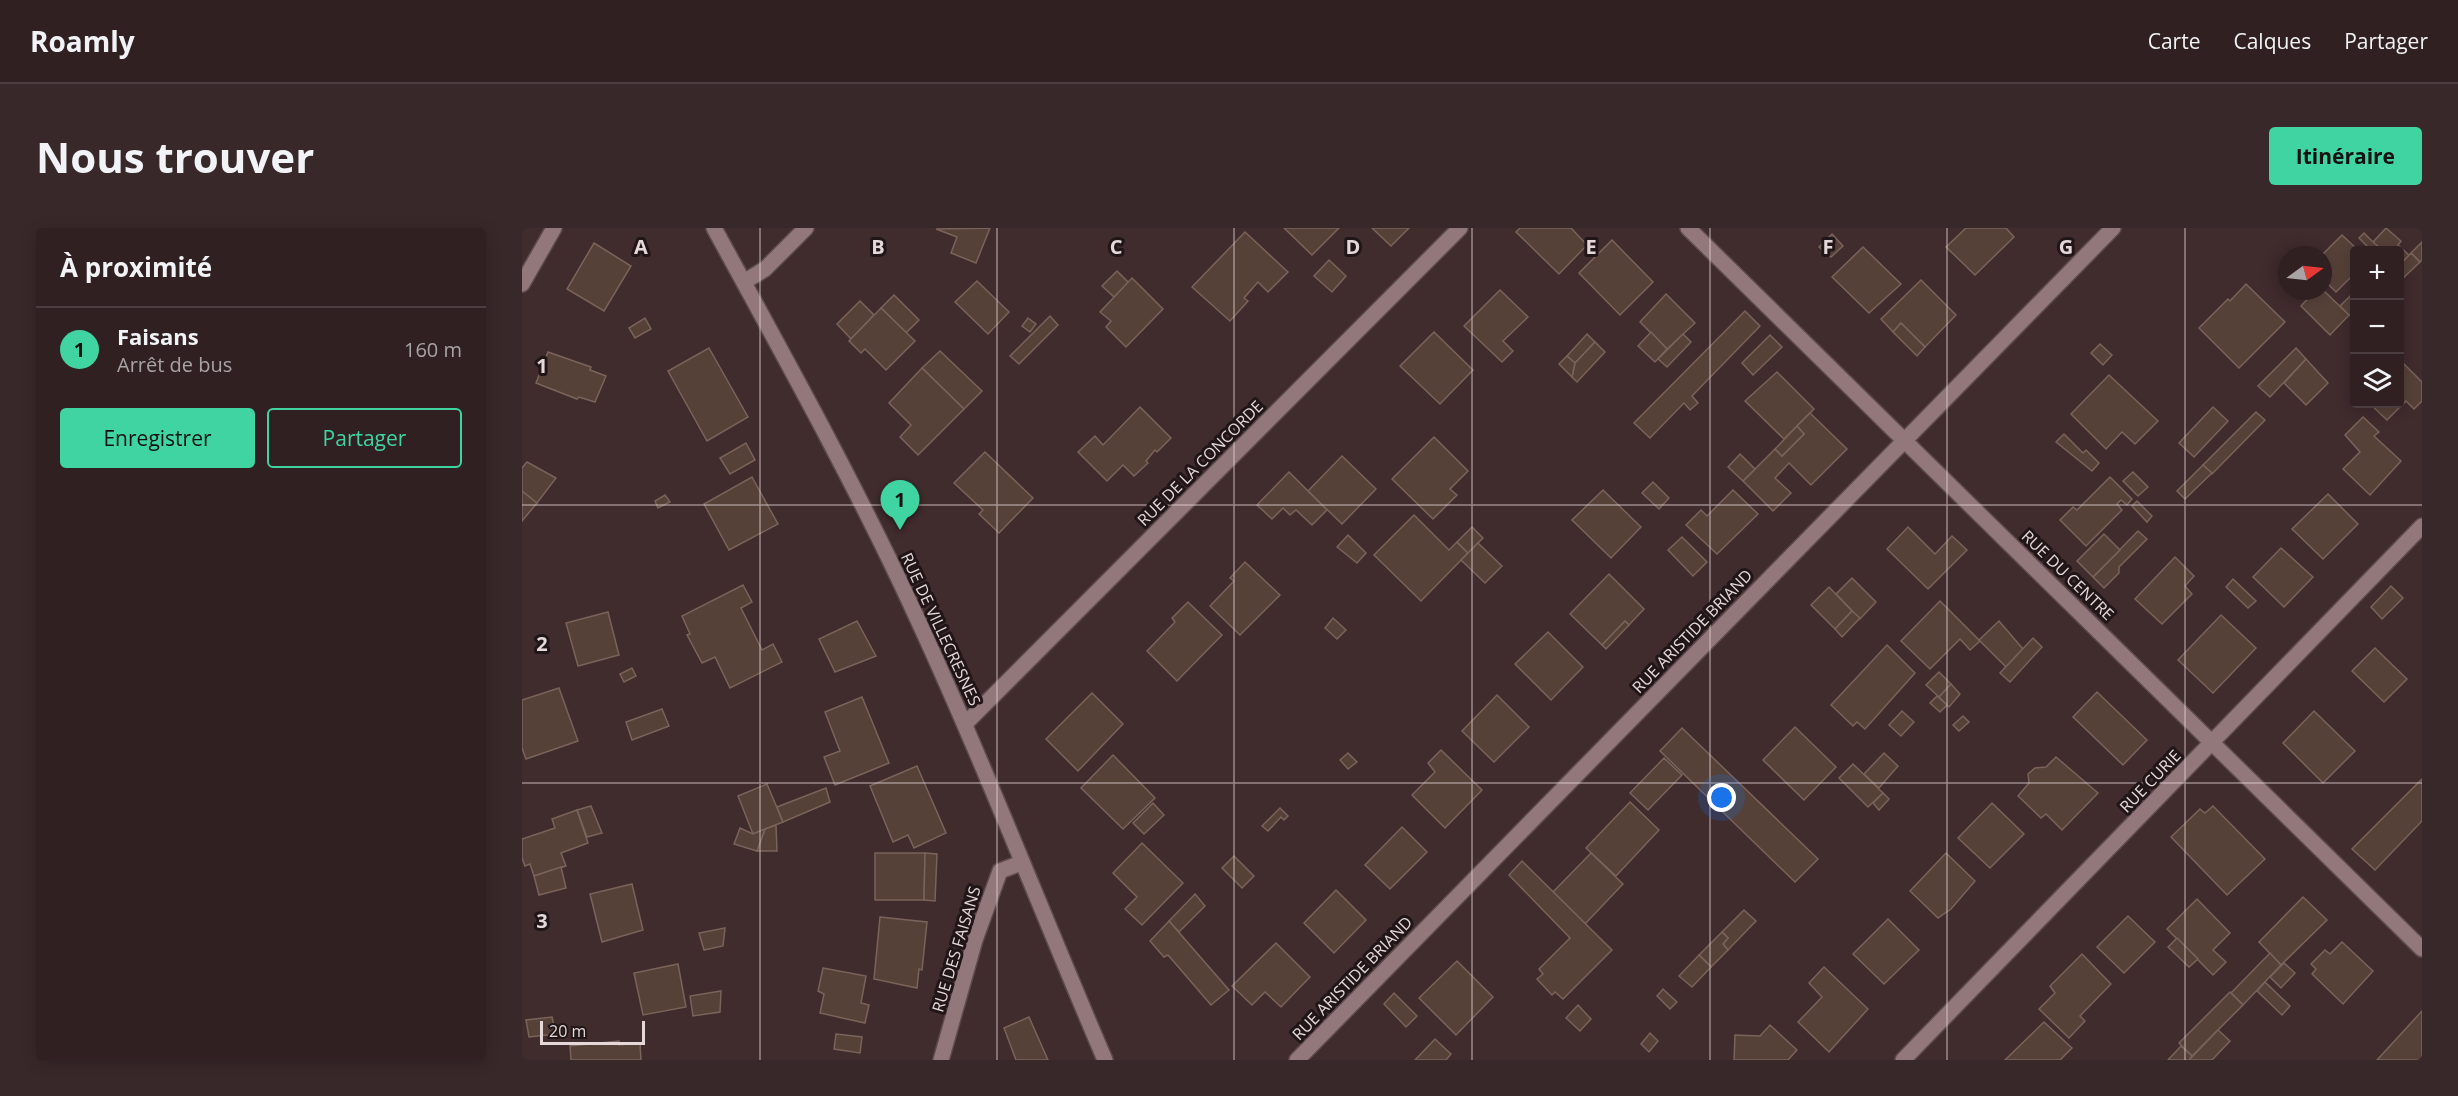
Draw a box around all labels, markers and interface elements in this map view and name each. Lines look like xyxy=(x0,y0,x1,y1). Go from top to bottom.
text: Roamly xyxy=(30,22,135,60)
text: Carte xyxy=(2148,27,2200,55)
text: Calques xyxy=(2233,27,2311,55)
text: Partager xyxy=(2344,27,2428,55)
button: Itinéraire xyxy=(2269,127,2422,185)
text: Nous trouver xyxy=(36,128,314,185)
text: A xyxy=(634,233,648,260)
text: B xyxy=(871,233,885,260)
text: C xyxy=(1110,233,1123,260)
text: D xyxy=(1346,233,1360,260)
text: E xyxy=(1585,233,1597,260)
text: F xyxy=(1823,233,1833,260)
text: G xyxy=(2059,233,2073,260)
north arrow xyxy=(2278,246,2332,300)
map controls xyxy=(2350,246,2404,408)
button: + xyxy=(2350,246,2404,300)
text: À proximité xyxy=(60,249,212,285)
button: − xyxy=(2350,300,2404,354)
text: Faisans xyxy=(117,321,199,351)
text: 1 xyxy=(74,336,85,363)
text: 160 m xyxy=(404,336,462,363)
text: Arrêt de bus xyxy=(117,351,232,378)
text: 1 xyxy=(536,352,548,379)
button: layers xyxy=(2350,354,2404,408)
street label: RUE DE LA CONCORDE xyxy=(1132,395,1268,531)
button: Enregistrer xyxy=(60,408,255,468)
button: Partager xyxy=(267,408,462,468)
pin: 1 xyxy=(880,480,920,530)
street label: RUE DU CENTRE xyxy=(2017,525,2119,625)
street label: RUE DE VILLECRESNES xyxy=(896,549,986,709)
street label: RUE ARISTIDE BRIAND xyxy=(1627,564,1757,698)
text: 2 xyxy=(536,630,548,657)
street label: RUE CURIE xyxy=(2114,745,2186,817)
your location xyxy=(1707,783,1736,812)
street label: RUE DES FAISANS xyxy=(926,883,986,1015)
text: 3 xyxy=(536,907,548,934)
street label: RUE ARISTIDE BRIAND xyxy=(1287,911,1417,1045)
scale bar xyxy=(540,1018,645,1046)
text: 20 m xyxy=(549,1020,586,1042)

